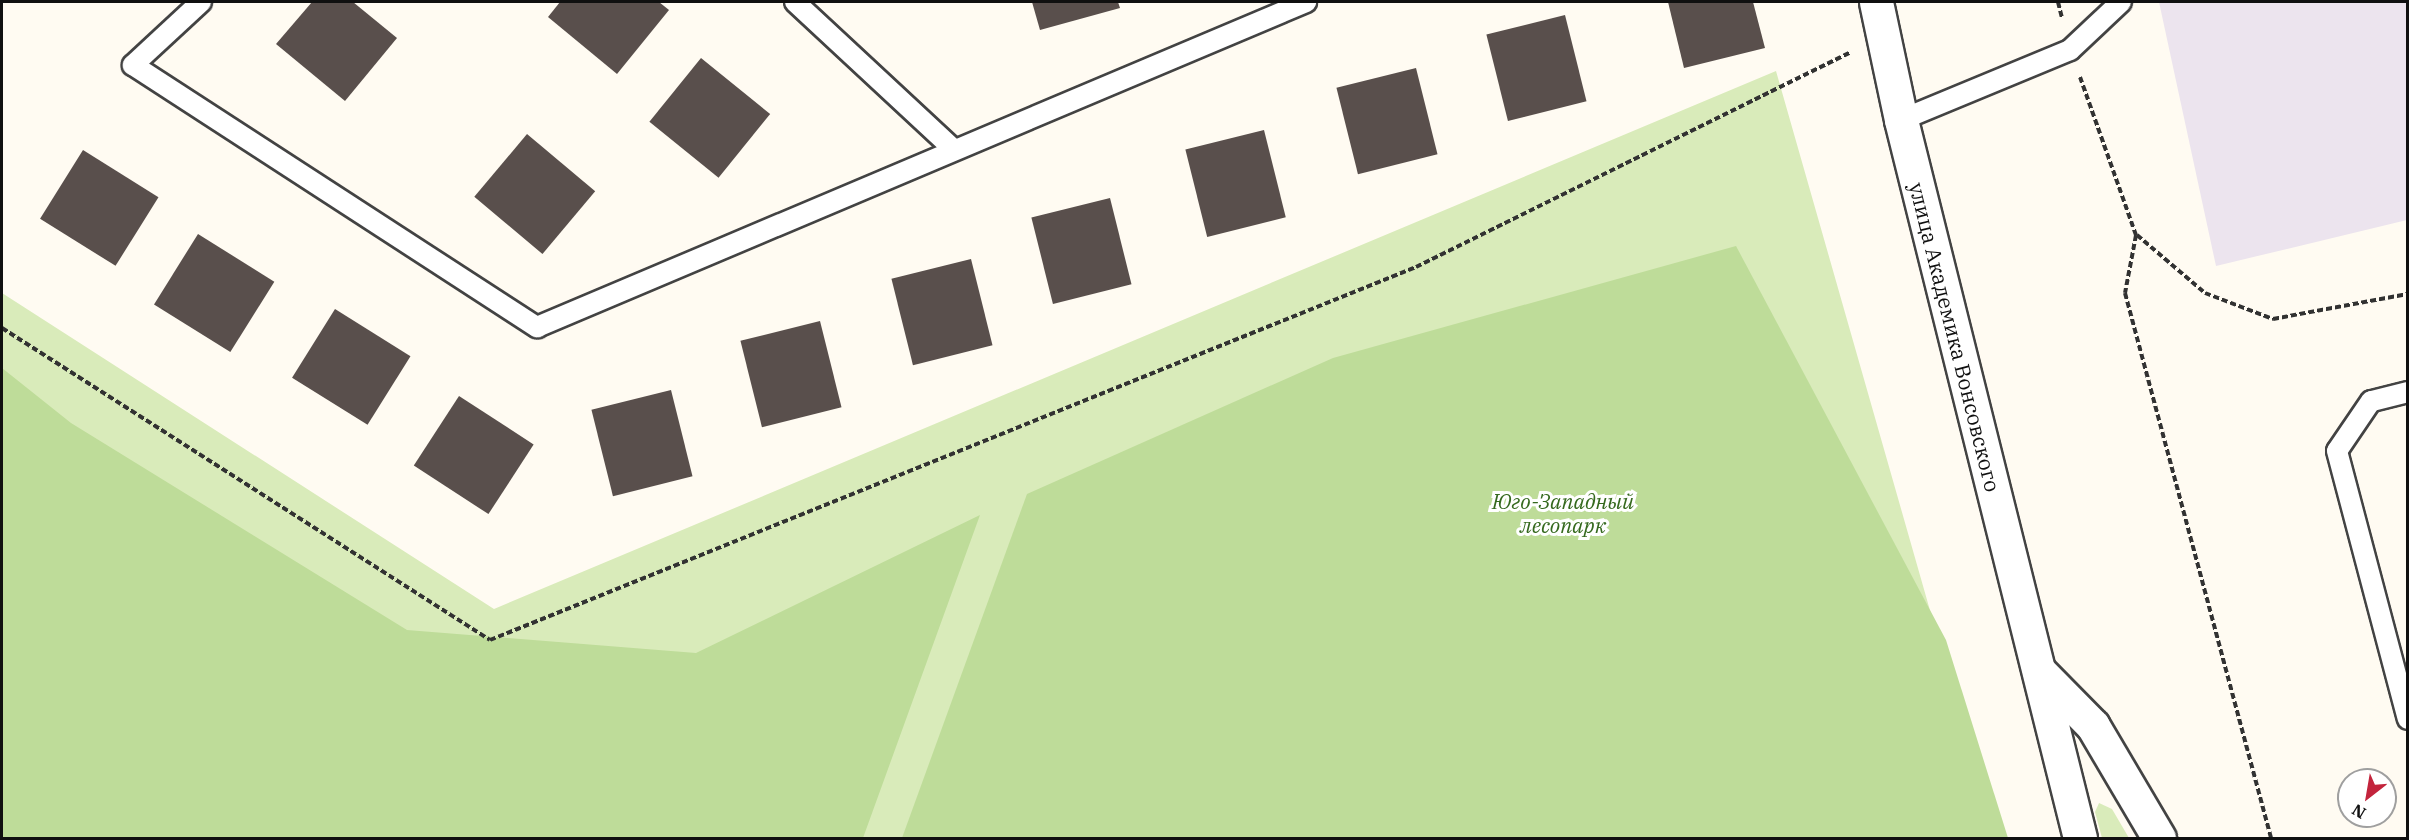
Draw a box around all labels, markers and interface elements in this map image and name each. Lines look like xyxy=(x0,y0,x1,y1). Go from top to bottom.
street label: улица Академика Вонсовского xyxy=(1904,180,2006,494)
park label: Юго-Западный лесопарк xyxy=(1492,488,1634,538)
north arrow xyxy=(2337,768,2397,828)
text: N xyxy=(2348,800,2369,824)

